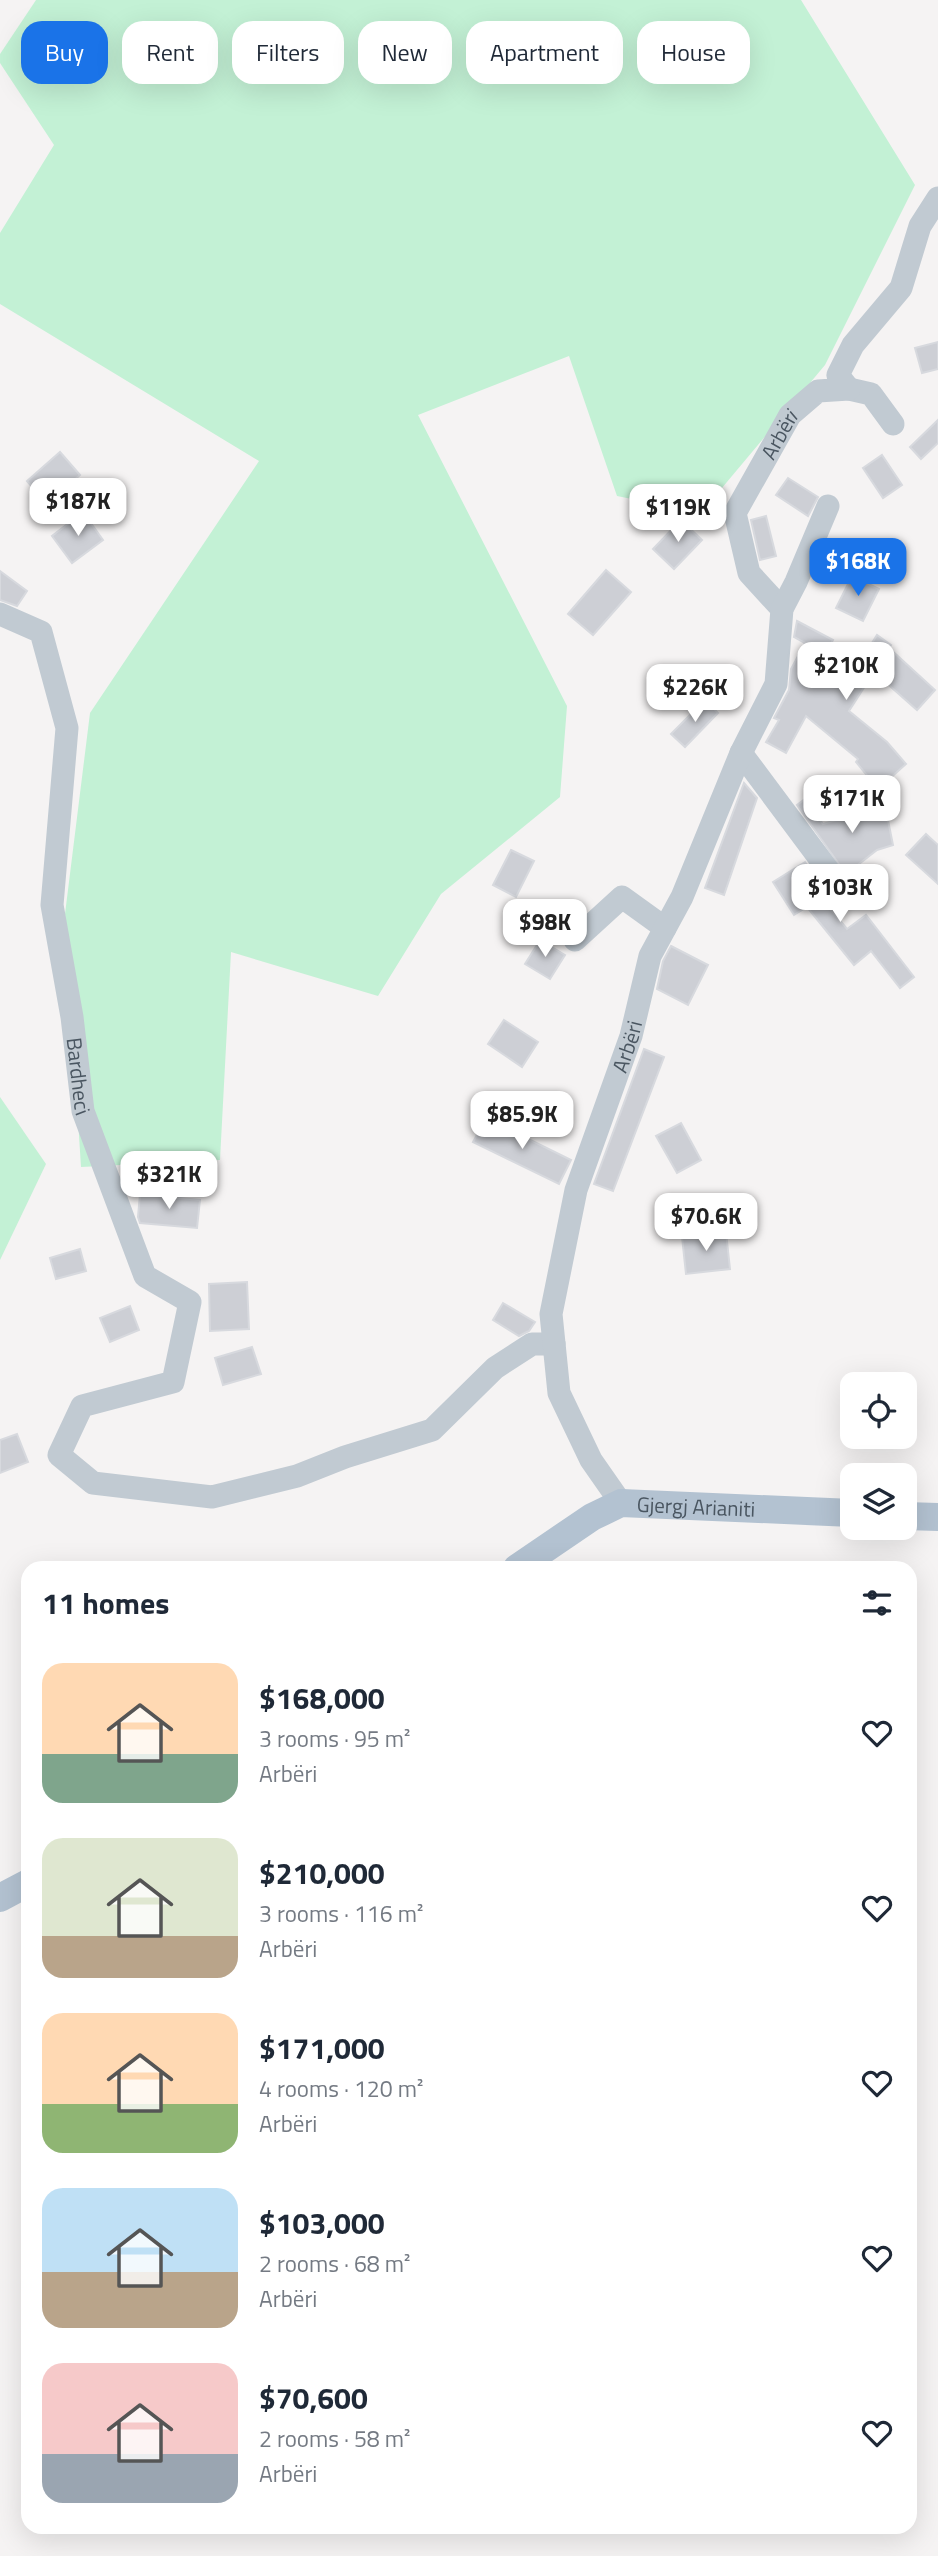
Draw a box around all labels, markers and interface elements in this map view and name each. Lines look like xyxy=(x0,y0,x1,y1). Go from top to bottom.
chip: Buy xyxy=(21,21,108,84)
chip: Rent xyxy=(122,21,218,84)
chip: Filters xyxy=(232,21,344,84)
chip: New xyxy=(358,21,452,84)
chip: Apartment xyxy=(466,21,623,84)
chip: House xyxy=(637,21,750,84)
street label: Arbëri xyxy=(752,400,804,465)
pin: $187K xyxy=(29,478,127,538)
text: $187K xyxy=(45,483,111,518)
pin: $119K xyxy=(629,484,727,544)
text: $119K xyxy=(645,489,711,524)
pin: $168K xyxy=(809,538,907,598)
text: $168K xyxy=(825,543,891,578)
pin: $210K xyxy=(797,642,895,702)
text: $210K xyxy=(813,647,879,682)
pin: $226K xyxy=(646,664,744,724)
text: $226K xyxy=(662,669,728,704)
pin: $171K xyxy=(803,776,901,835)
text: $171K xyxy=(819,780,885,815)
pin: $103K xyxy=(791,864,889,924)
text: $103K xyxy=(807,869,873,904)
pin: $98K xyxy=(504,900,586,959)
text: $98K xyxy=(519,904,571,939)
street label: Arbëri xyxy=(603,1017,650,1077)
street label: Bardheci xyxy=(59,1036,99,1120)
pin: $85.9K xyxy=(465,1092,579,1151)
text: $85.9K xyxy=(486,1096,558,1131)
pin: $321K xyxy=(120,1152,218,1211)
text: $321K xyxy=(136,1156,202,1191)
pin: $70.6K xyxy=(649,1194,763,1253)
text: $70.6K xyxy=(670,1198,742,1233)
map controls xyxy=(840,1372,917,1540)
button: locate xyxy=(840,1372,917,1449)
button: layers xyxy=(840,1463,917,1540)
street label: Gjergj Arianiti xyxy=(636,1488,756,1525)
text: 11 homes xyxy=(42,1580,169,1626)
icon: filters xyxy=(858,1584,896,1622)
text: $168,000 xyxy=(259,1675,385,1721)
icon: home xyxy=(98,1691,182,1775)
icon: heart xyxy=(858,1714,896,1752)
text: 3 rooms · 95 m² xyxy=(259,1721,410,1756)
text: Arbëri xyxy=(259,1756,317,1791)
text: $210,000 xyxy=(259,1850,385,1896)
icon: home xyxy=(98,1866,182,1950)
icon: heart xyxy=(858,1889,896,1927)
text: 3 rooms · 116 m² xyxy=(259,1896,423,1931)
text: Arbëri xyxy=(259,1931,317,1966)
text: $171,000 xyxy=(259,2025,385,2071)
icon: home xyxy=(98,2041,182,2125)
icon: heart xyxy=(858,2064,896,2102)
text: 4 rooms · 120 m² xyxy=(259,2071,423,2106)
text: Arbëri xyxy=(259,2106,317,2141)
text: $103,000 xyxy=(259,2200,385,2246)
icon: home xyxy=(98,2216,182,2300)
icon: heart xyxy=(858,2239,896,2277)
text: 2 rooms · 68 m² xyxy=(259,2246,410,2281)
text: Arbëri xyxy=(259,2281,317,2316)
text: $70,600 xyxy=(259,2375,368,2421)
icon: home xyxy=(98,2391,182,2475)
icon: heart xyxy=(858,2414,896,2452)
text: 2 rooms · 58 m² xyxy=(259,2421,410,2456)
text: Arbëri xyxy=(259,2456,317,2491)

